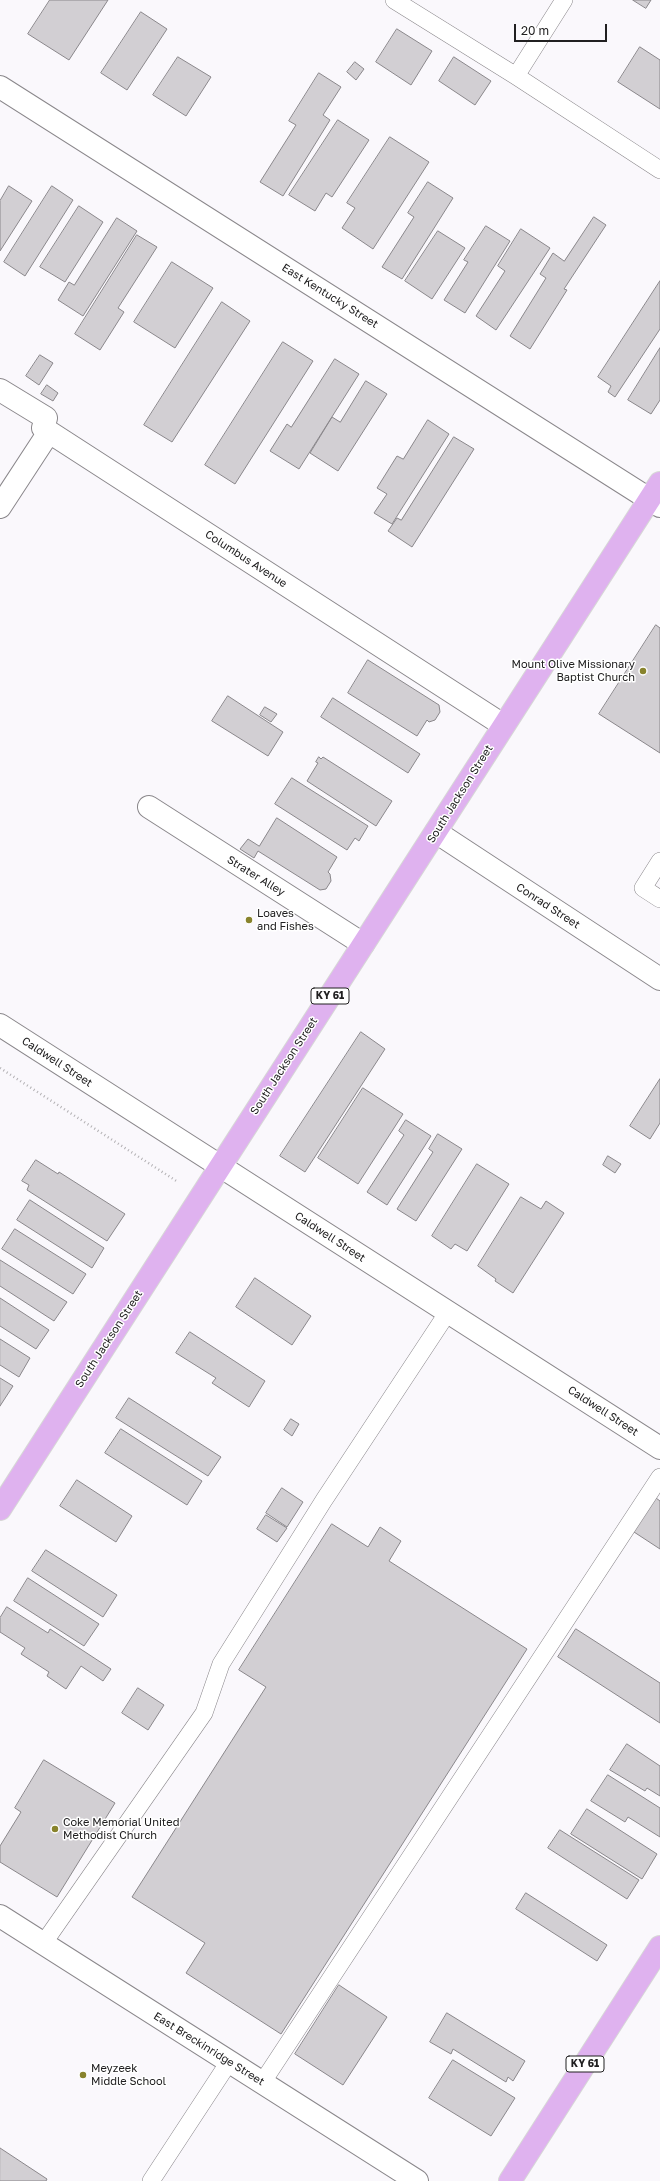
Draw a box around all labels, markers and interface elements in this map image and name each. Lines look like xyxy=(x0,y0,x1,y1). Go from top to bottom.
scale bar xyxy=(516,16,609,42)
text: 20 m xyxy=(521,23,549,38)
street label: East Kentucky Street xyxy=(279,261,381,331)
street label: Columbus Avenue xyxy=(203,528,289,590)
place label: Mount Olive Missionary Baptist Church xyxy=(511,658,635,684)
marker: Mount Olive Missionary Baptist Church xyxy=(638,666,648,676)
street label: South Jackson Street xyxy=(424,742,496,846)
street label: Strater Alley xyxy=(225,853,287,899)
street label: Conrad Street xyxy=(514,880,582,932)
place label: Loaves and Fishes xyxy=(257,907,314,933)
marker: Loaves and Fishes xyxy=(244,915,254,925)
road number: KY 61 xyxy=(311,988,349,1004)
street label: South Jackson Street xyxy=(248,1015,320,1117)
street label: Caldwell Street xyxy=(19,1034,95,1090)
street label: Caldwell Street xyxy=(292,1209,368,1265)
street label: South Jackson Street xyxy=(73,1288,145,1390)
street label: Caldwell Street xyxy=(565,1383,641,1439)
place label: Coke Memorial United Methodist Church xyxy=(63,1816,179,1842)
marker: Coke Memorial United Methodist Church xyxy=(50,1824,60,1834)
street label: East Breckinridge Street xyxy=(151,2009,267,2089)
road number: KY 61 xyxy=(566,2056,604,2072)
place label: Meyzeek Middle School xyxy=(91,2062,166,2088)
marker: Meyzeek Middle School xyxy=(78,2070,88,2080)

